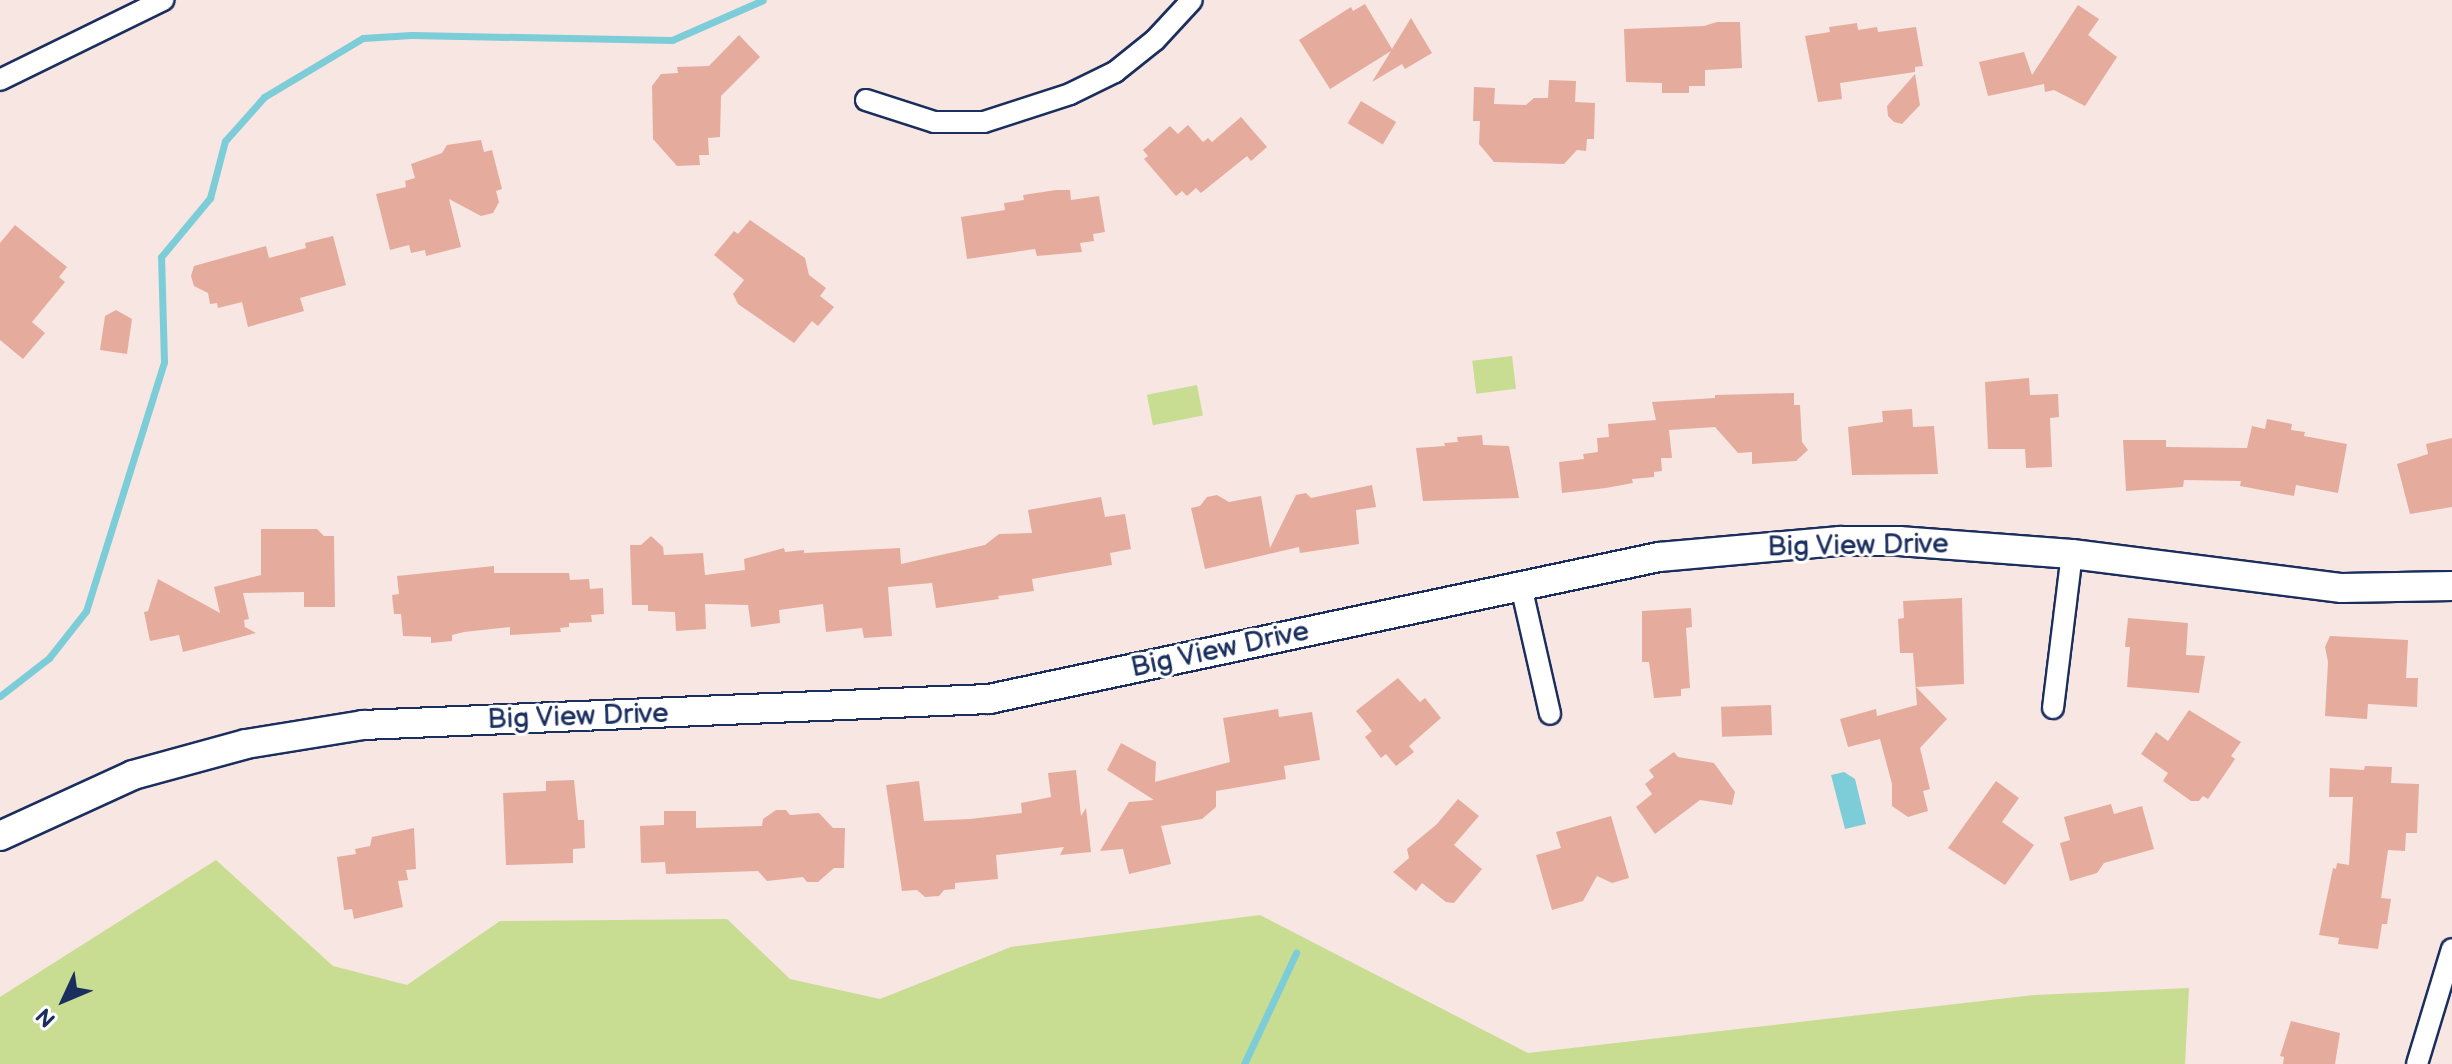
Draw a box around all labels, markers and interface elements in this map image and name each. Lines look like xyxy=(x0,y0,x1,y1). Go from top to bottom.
street label: Big View Drive xyxy=(1767,528,1949,564)
street label: Big View Drive xyxy=(1127,615,1313,685)
street label: Big View Drive xyxy=(486,697,670,737)
north arrow xyxy=(24,960,104,1040)
text: N xyxy=(31,1002,62,1032)

